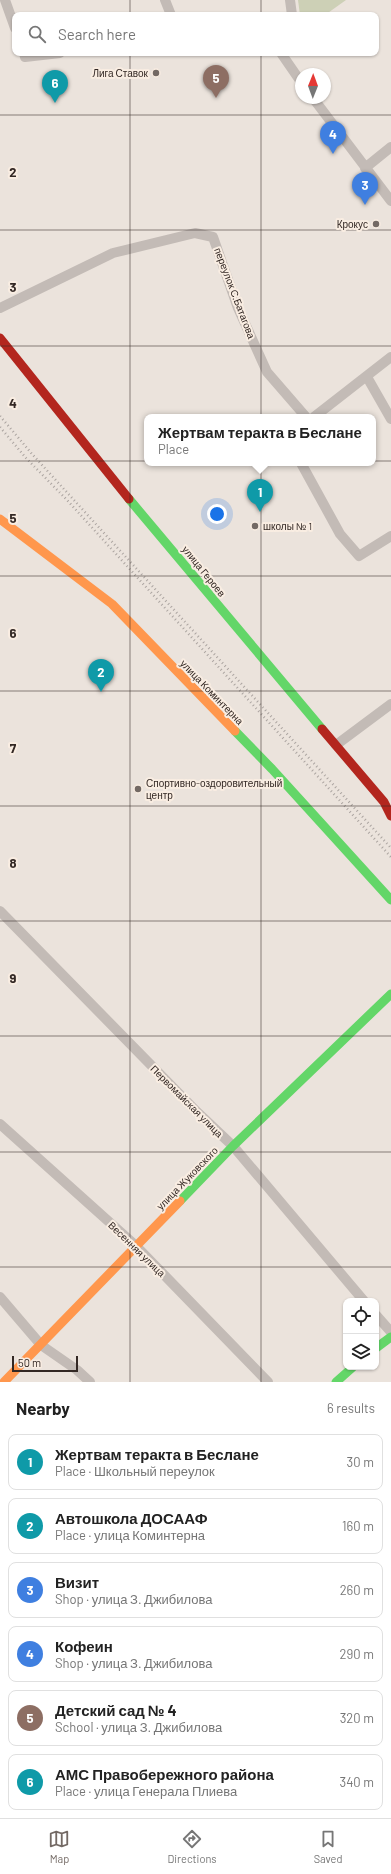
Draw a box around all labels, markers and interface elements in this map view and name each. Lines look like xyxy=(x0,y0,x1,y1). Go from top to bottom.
search box xyxy=(12,12,379,56)
icon: search xyxy=(26,23,48,45)
text: Search here xyxy=(58,25,136,43)
pin: 5 xyxy=(203,65,229,98)
place label: Лига Ставок xyxy=(92,67,149,79)
marker: Лига Ставок xyxy=(151,68,161,78)
north arrow xyxy=(295,68,331,104)
pin: 6 xyxy=(42,70,68,103)
pin: 4 xyxy=(320,121,346,154)
text: 2 xyxy=(9,164,17,180)
pin: 3 xyxy=(352,172,378,205)
place label: Крокус xyxy=(337,218,368,230)
marker: Крокус xyxy=(371,219,381,229)
street label: переулок С.Батагова xyxy=(212,246,258,341)
text: 3 xyxy=(9,279,17,295)
text: 4 xyxy=(9,395,17,411)
popup xyxy=(144,414,376,466)
text: Жертвам теракта в Беслане xyxy=(158,423,362,441)
text: Place xyxy=(158,441,189,457)
pin: 1 xyxy=(247,479,273,512)
your location xyxy=(207,504,227,524)
text: 5 xyxy=(9,510,17,526)
place label: школы № 1 xyxy=(263,520,312,532)
marker: школы № 1 xyxy=(250,521,260,531)
street label: улица Героев xyxy=(180,543,228,599)
text: 6 xyxy=(10,625,17,641)
street label: улица Коминтерна xyxy=(178,657,246,727)
pin: 2 xyxy=(88,659,114,692)
text: 7 xyxy=(10,740,17,756)
place label: Спортивно-оздоровительный центр xyxy=(146,777,282,801)
marker: Спортивно-оздоровительный центр xyxy=(133,784,143,794)
text: 8 xyxy=(9,855,17,871)
text: 9 xyxy=(10,970,17,986)
street label: Первомайская улица xyxy=(148,1062,226,1140)
street label: улица Жуковского xyxy=(154,1144,220,1212)
street label: Весенняя улица xyxy=(106,1219,168,1279)
map controls xyxy=(343,1298,379,1370)
button: locate xyxy=(343,1298,379,1334)
button: layers xyxy=(343,1334,379,1370)
scale bar xyxy=(12,1354,78,1373)
text: 50 m xyxy=(18,1356,41,1369)
text: Nearby xyxy=(16,1398,70,1418)
text: 6 results xyxy=(327,1400,375,1416)
text: Жертвам теракта в Беслане xyxy=(55,1445,259,1463)
text: 1 xyxy=(28,1454,32,1470)
text: 30 m xyxy=(347,1454,374,1470)
text: Place · Школьный переулок xyxy=(55,1463,215,1479)
text: Автошкола ДОСААФ xyxy=(55,1509,208,1527)
text: 2 xyxy=(26,1518,34,1534)
text: 160 m xyxy=(342,1518,374,1534)
text: Place · улица Коминтерна xyxy=(55,1527,205,1543)
text: Визит xyxy=(55,1573,99,1591)
text: 3 xyxy=(26,1582,34,1598)
text: 260 m xyxy=(340,1582,374,1598)
text: Shop · улица З. Джибилова xyxy=(55,1591,213,1607)
text: Кофеин xyxy=(55,1637,113,1655)
text: 4 xyxy=(26,1646,34,1662)
text: 290 m xyxy=(340,1646,374,1662)
text: Shop · улица З. Джибилова xyxy=(55,1655,213,1671)
text: Детский сад № 4 xyxy=(55,1701,177,1719)
text: 5 xyxy=(26,1710,34,1726)
text: 320 m xyxy=(340,1710,374,1726)
text: School · улица З. Джибилова xyxy=(55,1719,222,1735)
text: АМС Правобережного района xyxy=(55,1765,274,1783)
text: 6 xyxy=(27,1774,33,1790)
text: 340 m xyxy=(339,1774,374,1790)
text: Place · улица Генерала Плиева xyxy=(55,1783,237,1799)
tab: Map xyxy=(48,1828,70,1865)
tab: Directions xyxy=(167,1828,217,1865)
tab: Saved xyxy=(314,1828,343,1865)

